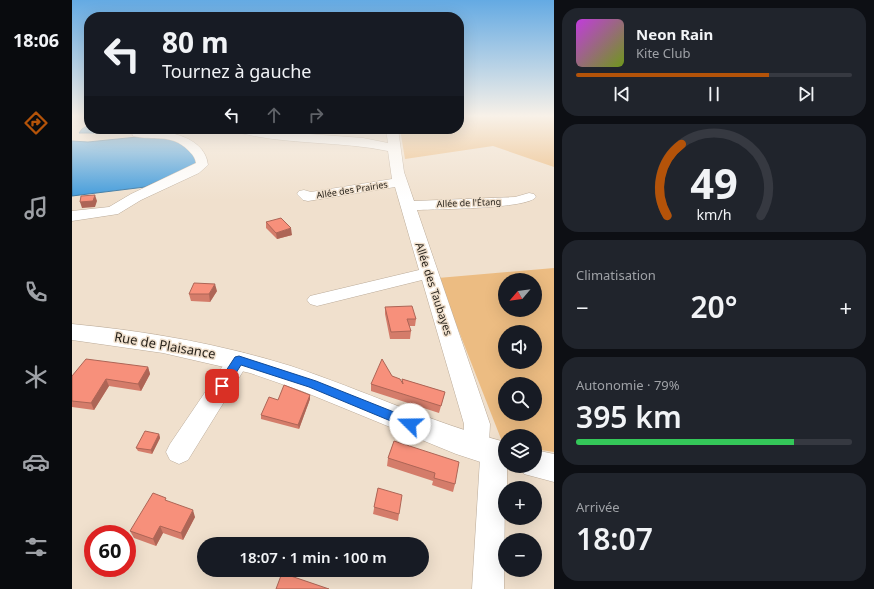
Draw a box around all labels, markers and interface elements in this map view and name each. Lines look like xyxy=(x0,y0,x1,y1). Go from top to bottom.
text: 80 m xyxy=(162,23,229,61)
text: Neon Rain xyxy=(636,24,713,44)
text: 18:06 xyxy=(13,28,59,52)
icon: left xyxy=(96,28,148,80)
text: Kite Club xyxy=(636,44,690,62)
text: Tournez à gauche xyxy=(162,59,311,83)
icon: previous xyxy=(611,83,633,105)
icon: pause xyxy=(703,83,725,105)
icon: next xyxy=(795,83,817,105)
icon: left xyxy=(221,104,243,126)
icon: ahead xyxy=(263,104,285,126)
icon: right xyxy=(305,104,327,126)
icon: directions xyxy=(22,109,50,137)
text: 49 xyxy=(690,155,738,211)
street label: Allée des Prairies xyxy=(315,177,388,202)
icon: music xyxy=(22,194,50,222)
street label: Allée de l'Étang xyxy=(436,195,501,210)
text: km/h xyxy=(696,205,732,224)
street label: Allée des Taubayes xyxy=(412,240,457,337)
text: Climatisation xyxy=(576,266,656,284)
north arrow xyxy=(498,273,542,317)
map controls xyxy=(498,273,542,577)
icon: phone xyxy=(22,278,50,306)
text: 20° xyxy=(690,286,738,327)
text: − xyxy=(576,292,589,322)
text: + xyxy=(839,292,852,322)
button: sound xyxy=(498,325,542,369)
street label: Rue de Plaisance xyxy=(113,327,217,363)
icon: climate xyxy=(22,363,50,391)
pin xyxy=(205,369,239,403)
icon: arrive xyxy=(211,375,233,397)
text: Autonomie · 79% xyxy=(576,376,680,394)
button: search xyxy=(498,377,542,421)
text: 395 km xyxy=(576,396,682,437)
position arrow xyxy=(389,403,431,445)
button: layers xyxy=(498,429,542,473)
icon: car xyxy=(22,448,50,476)
button: + xyxy=(498,481,542,525)
text: Arrivée xyxy=(576,498,620,516)
text: 18:07 xyxy=(576,518,653,559)
speed limit sign: 60 xyxy=(84,525,136,577)
icon: filters xyxy=(22,533,50,561)
button: − xyxy=(498,533,542,577)
text: 18:07 · 1 min · 100 m xyxy=(239,547,387,567)

